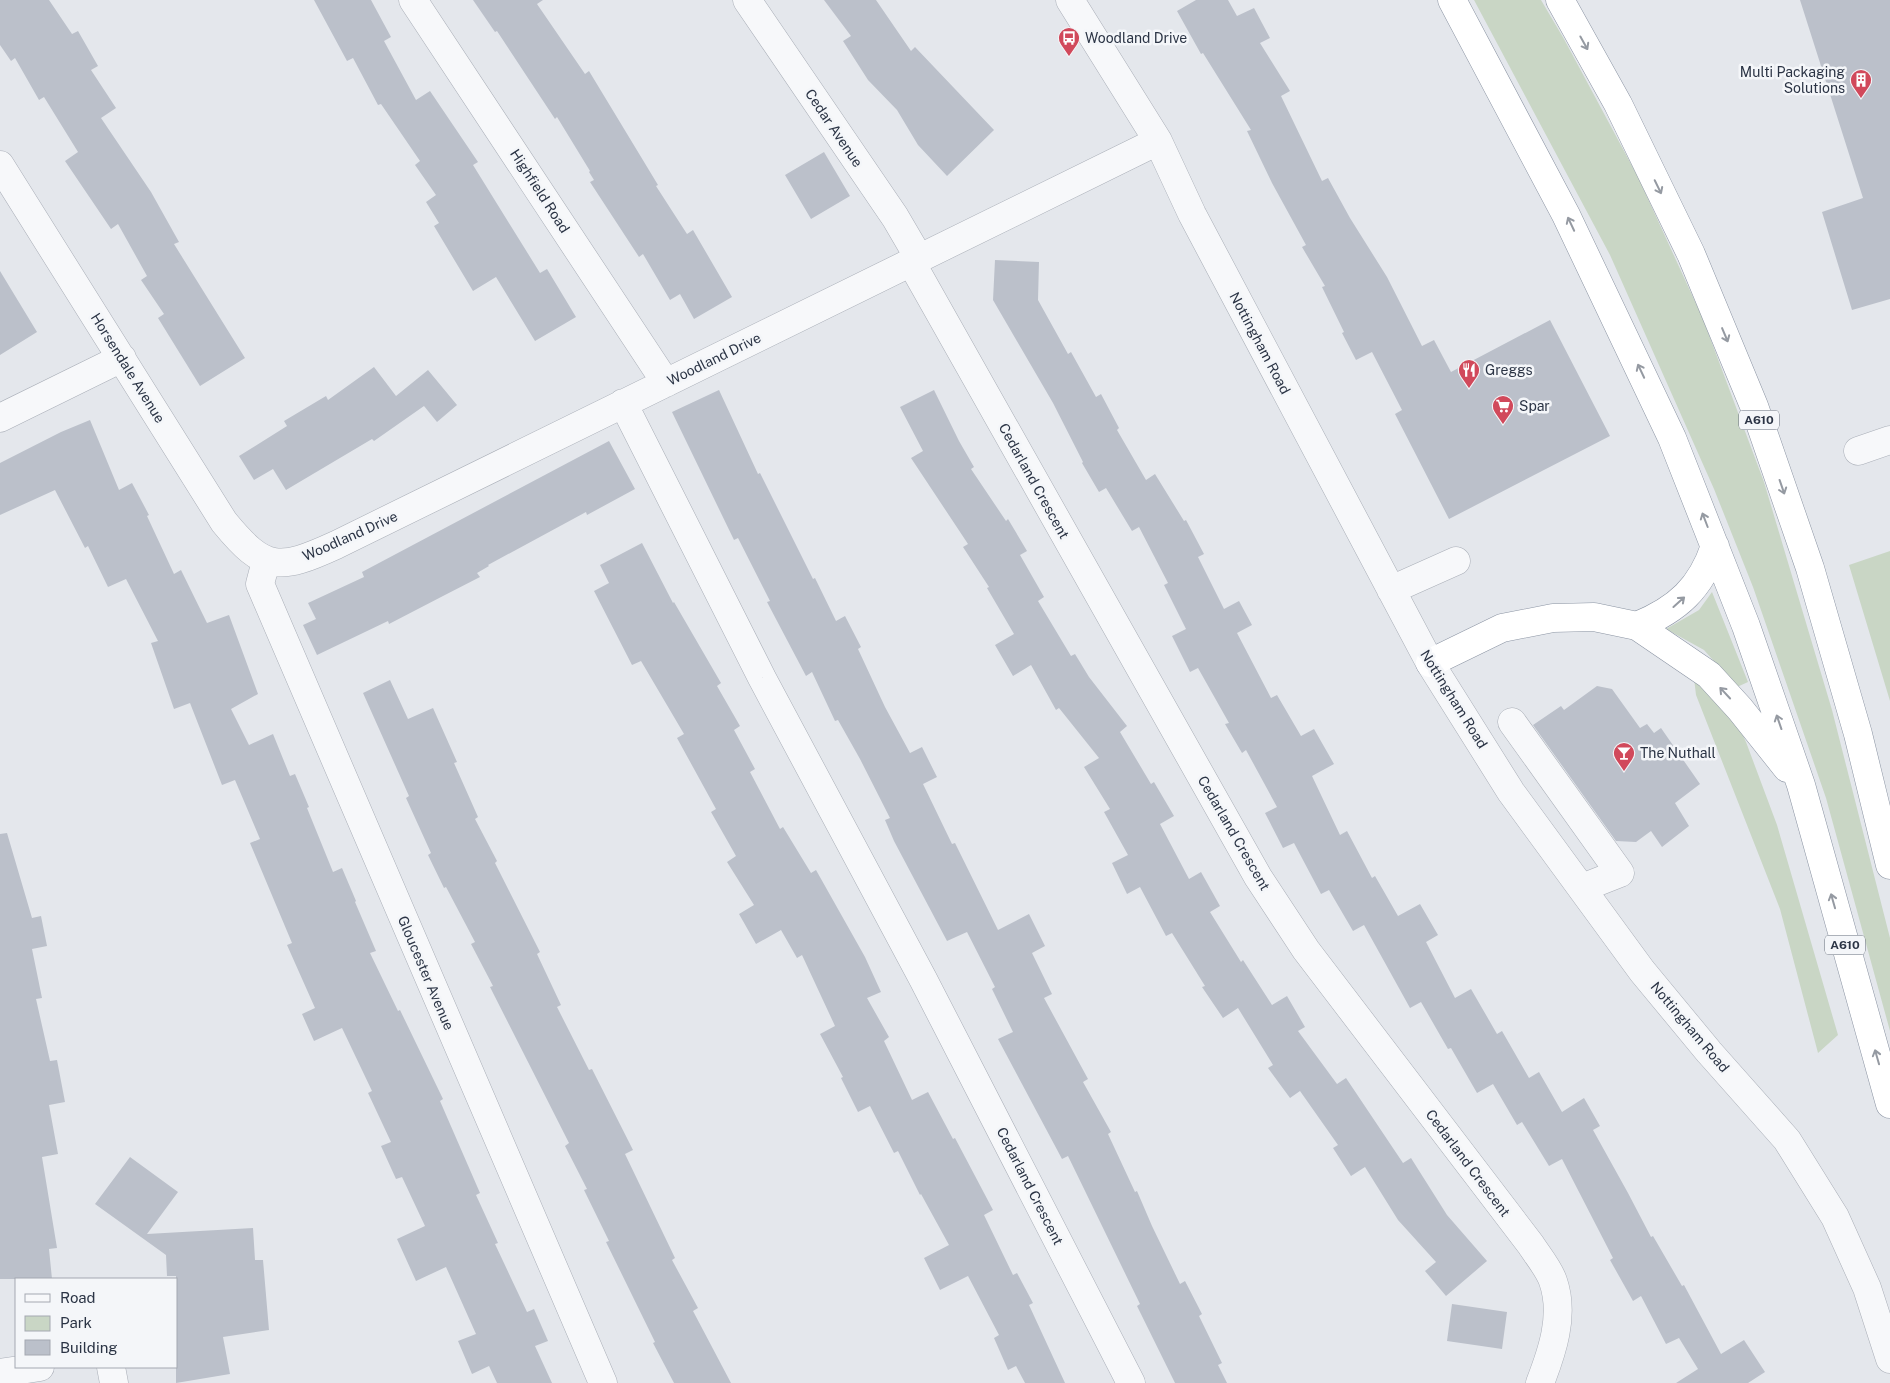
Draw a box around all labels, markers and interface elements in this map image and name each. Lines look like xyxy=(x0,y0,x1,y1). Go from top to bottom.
bus stop icon: Woodland Drive xyxy=(1057,26,1081,57)
place label: Woodland Drive xyxy=(1085,30,1187,46)
one-way arrow xyxy=(1579,35,1589,49)
place label: Multi Packaging Solutions xyxy=(1740,64,1845,96)
building icon: Multi Packaging Solutions xyxy=(1849,68,1873,99)
street label: Cedar Avenue xyxy=(802,86,866,170)
street label: Highfield Road xyxy=(507,146,573,236)
one-way arrow xyxy=(1654,179,1663,194)
one-way arrow xyxy=(1566,217,1575,232)
street label: Nottingham Road xyxy=(1226,289,1294,397)
street label: Horsendale Avenue xyxy=(88,310,168,426)
one-way arrow xyxy=(1720,327,1730,342)
street label: Woodland Drive xyxy=(665,329,764,389)
restaurant icon: Greggs xyxy=(1457,358,1481,389)
place label: Greggs xyxy=(1485,362,1533,378)
one-way arrow xyxy=(1635,364,1645,379)
supermarket icon: Spar xyxy=(1491,394,1515,425)
place label: Spar xyxy=(1519,398,1550,414)
road number: A610 xyxy=(1739,410,1779,430)
street label: Cedarland Crescent xyxy=(996,420,1072,542)
one-way arrow xyxy=(1778,479,1787,494)
street label: Woodland Drive xyxy=(300,508,400,564)
one-way arrow xyxy=(1700,513,1709,528)
one-way arrow xyxy=(1672,596,1685,608)
street label: Nottingham Road xyxy=(1417,647,1491,751)
one-way arrow xyxy=(1719,686,1731,699)
one-way arrow xyxy=(1774,715,1783,730)
bar icon: The Nuthall xyxy=(1612,741,1636,772)
place label: The Nuthall xyxy=(1640,745,1716,761)
street label: Cedarland Crescent xyxy=(1195,773,1273,893)
one-way arrow xyxy=(1828,893,1837,909)
street label: Gloucester Avenue xyxy=(395,913,457,1033)
road number: A610 xyxy=(1825,936,1865,954)
street label: Nottingham Road xyxy=(1648,979,1732,1075)
one-way arrow xyxy=(1872,1050,1881,1066)
street label: Cedarland Crescent xyxy=(1423,1106,1513,1220)
street label: Cedarland Crescent xyxy=(993,1125,1067,1247)
legend xyxy=(15,1278,178,1368)
text: Road xyxy=(60,1289,96,1306)
text: Park xyxy=(60,1314,92,1331)
text: Building xyxy=(60,1339,118,1356)

